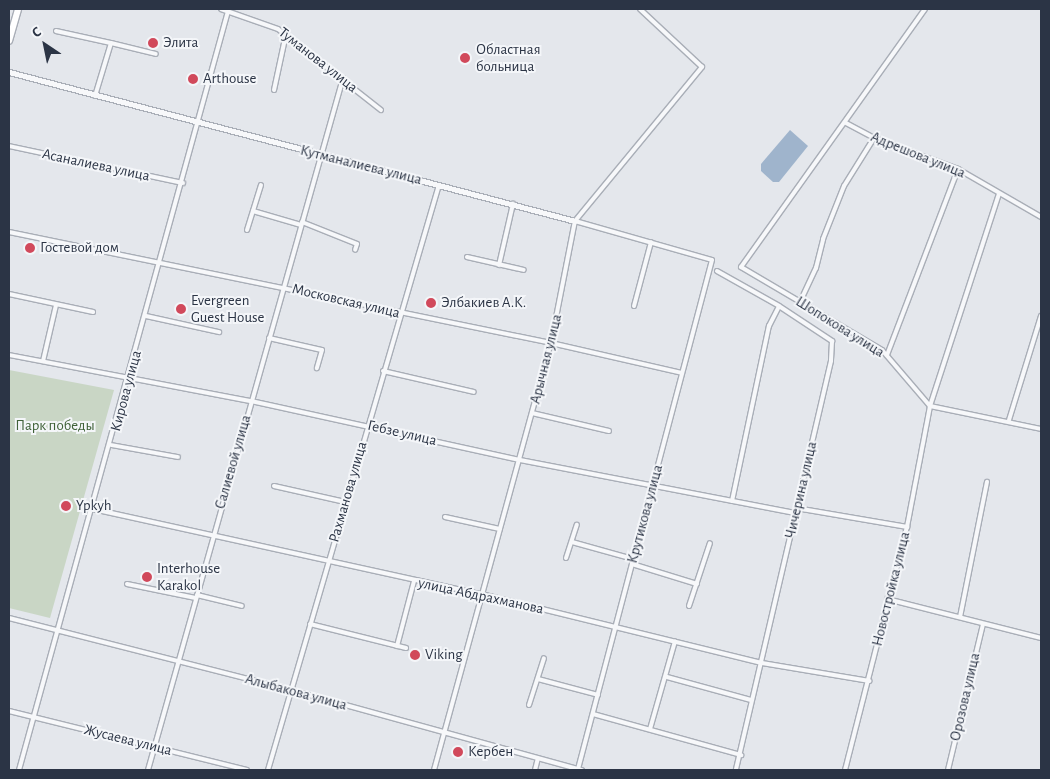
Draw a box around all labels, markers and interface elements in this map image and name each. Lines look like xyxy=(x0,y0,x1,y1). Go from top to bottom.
north arrow xyxy=(20,20,70,70)
street label: Туманова улица xyxy=(275,23,361,97)
text: С xyxy=(29,25,44,41)
place label: Элита xyxy=(163,34,198,52)
marker: Элита xyxy=(147,37,159,49)
place label: Областная больница xyxy=(476,40,540,75)
marker: Областная больница xyxy=(458,51,472,65)
place label: Arthouse xyxy=(203,70,256,88)
marker: Arthouse xyxy=(187,73,199,85)
street label: Адрешова улица xyxy=(868,128,968,182)
street label: Кутманалиева улица xyxy=(298,141,424,189)
street label: Асаналиева улица xyxy=(40,145,152,185)
place label: Гостевой дом xyxy=(40,239,119,257)
marker: Гостевой дом xyxy=(24,242,36,254)
street label: Московская улица xyxy=(290,280,402,322)
place label: Evergreen Guest House xyxy=(191,291,264,326)
street label: Шопокова улица xyxy=(792,292,888,362)
place label: Элбакиев А.К. xyxy=(441,294,526,312)
marker: Элбакиев А.К. xyxy=(425,297,437,309)
marker: Evergreen Guest House xyxy=(175,303,187,315)
street label: Арычная улица xyxy=(526,312,566,406)
street label: Кирова улица xyxy=(107,348,145,434)
street label: Салиевой улица xyxy=(211,413,255,511)
street label: Гебзе улица xyxy=(366,416,438,450)
park label: Парк победы xyxy=(15,417,95,435)
street label: Рахманова улица xyxy=(325,439,371,545)
street label: Чичерина улица xyxy=(781,440,821,540)
street label: Крутикова улица xyxy=(623,463,667,565)
place label: Ypkyh xyxy=(76,497,112,515)
marker: Ypkyh xyxy=(60,500,72,512)
street label: Новостройка улица xyxy=(868,530,914,648)
place label: Interhouse Karakol xyxy=(157,559,220,594)
marker: Interhouse Karakol xyxy=(141,571,153,583)
street label: улица Абдрахманова xyxy=(417,574,545,618)
place label: Viking xyxy=(425,646,463,664)
marker: Viking xyxy=(409,649,421,661)
street label: Орозова улица xyxy=(946,651,984,743)
street label: Алыбакова улица xyxy=(243,670,349,714)
street label: Жусаева улица xyxy=(82,720,174,760)
place label: Кербен xyxy=(468,743,513,761)
marker: Кербен xyxy=(452,746,464,758)

